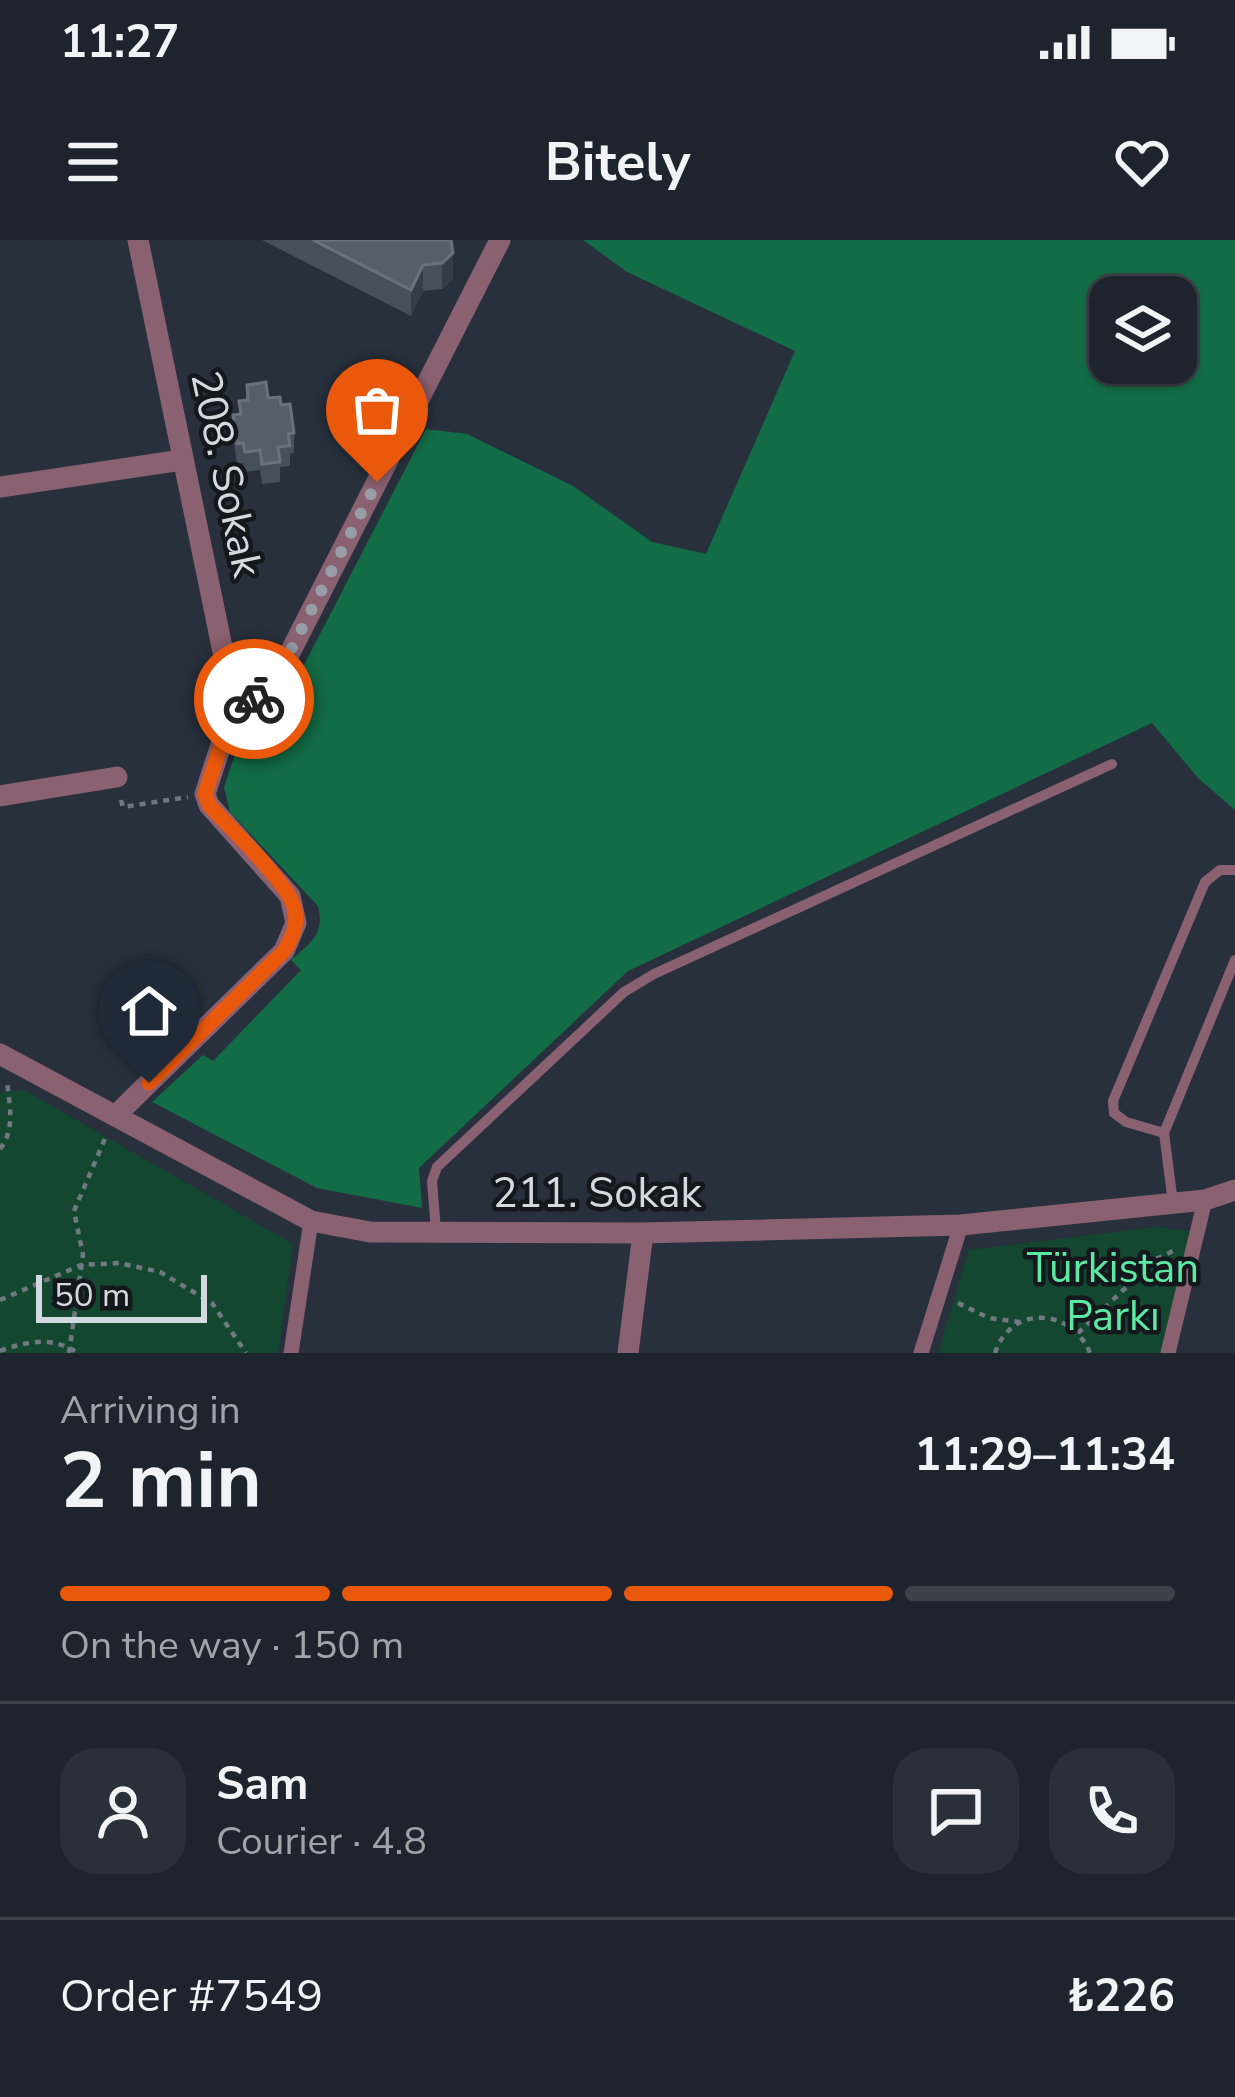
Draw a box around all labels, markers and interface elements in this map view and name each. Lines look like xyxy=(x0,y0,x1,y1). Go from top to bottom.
text: 11:27 xyxy=(60,12,179,73)
text: Bitely xyxy=(545,125,690,199)
icon: menu xyxy=(60,129,126,195)
icon: heart xyxy=(1109,129,1175,195)
map controls xyxy=(1089,276,1197,384)
button: layers xyxy=(1089,276,1197,384)
pin xyxy=(326,359,428,482)
street label: 208. Sokak xyxy=(176,366,276,583)
icon: bag xyxy=(344,377,410,443)
courier xyxy=(194,639,314,759)
icon: bike xyxy=(221,666,287,732)
pin xyxy=(98,960,200,1083)
icon: home xyxy=(116,978,182,1044)
street label: 211. Sokak xyxy=(492,1165,703,1222)
park label: Türkistan Parkı xyxy=(1027,1240,1199,1345)
scale bar xyxy=(36,1269,207,1322)
text: 50 m xyxy=(54,1273,130,1318)
text: Arriving in xyxy=(60,1384,241,1437)
text: 11:29–11:34 xyxy=(914,1425,1175,1486)
text: 2 min xyxy=(60,1428,262,1535)
text: On the way · 150 m xyxy=(60,1619,404,1672)
button: person xyxy=(60,1748,186,1874)
button: chat xyxy=(893,1748,1019,1874)
button: phone xyxy=(1049,1748,1175,1874)
text: Sam xyxy=(216,1754,308,1815)
text: Courier · 4.8 xyxy=(216,1815,427,1868)
text: Order #7549 xyxy=(60,1966,323,2027)
text: ₺226 xyxy=(1067,1966,1175,2027)

